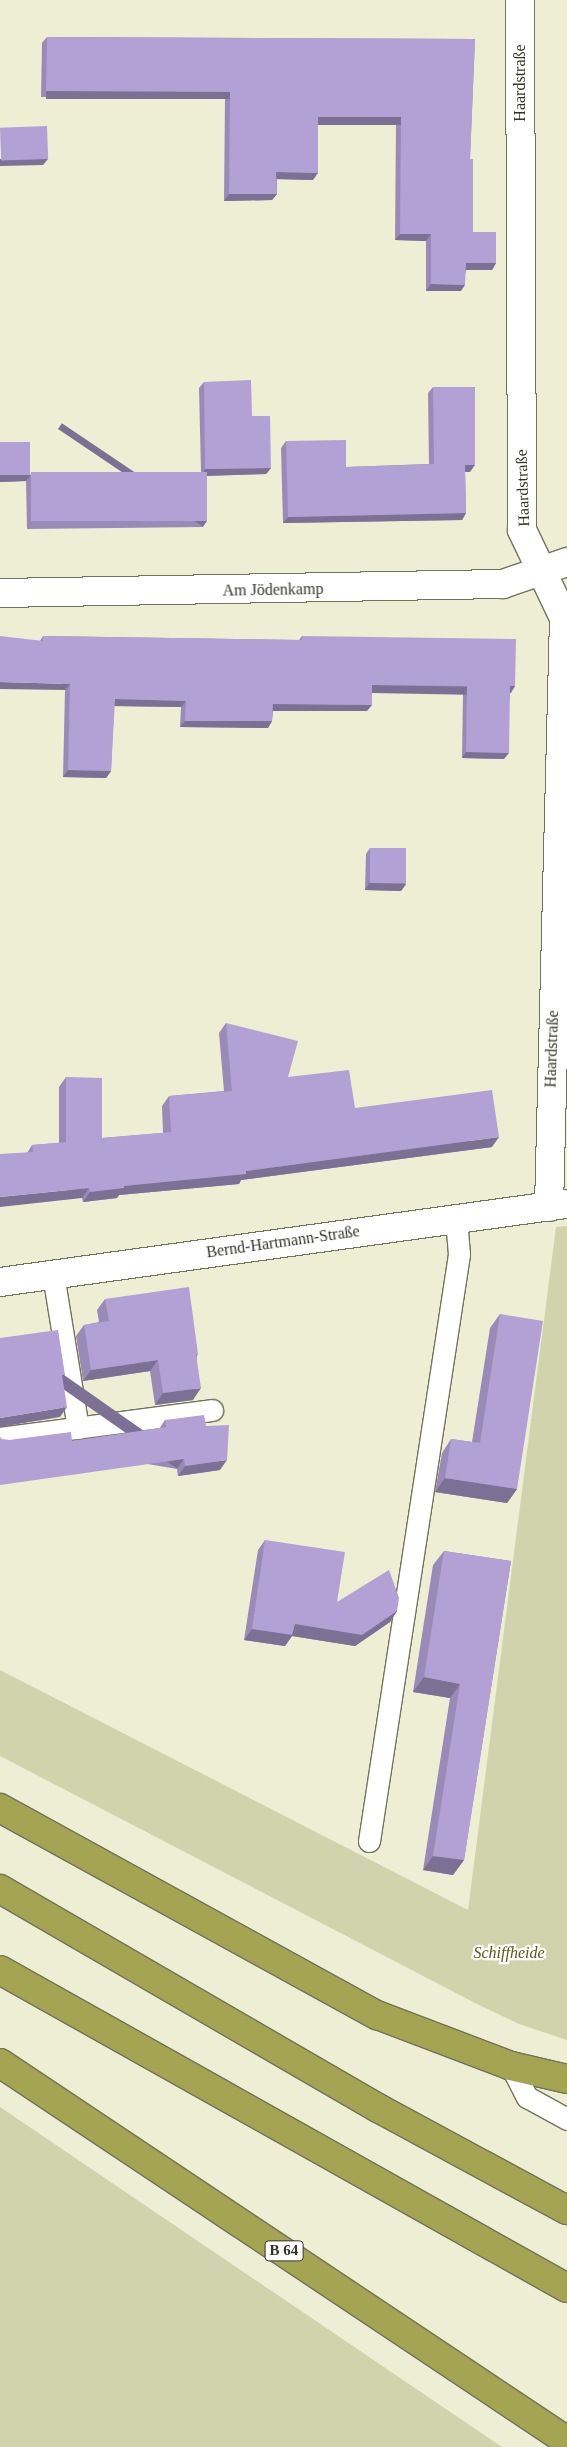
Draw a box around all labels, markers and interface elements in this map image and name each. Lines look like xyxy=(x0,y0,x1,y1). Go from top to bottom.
street label: Haardstraße xyxy=(510,44,530,122)
street label: Haardstraße xyxy=(512,449,534,527)
street label: Am Jödenkamp xyxy=(222,580,324,600)
street label: Haardstraße xyxy=(541,1010,563,1088)
street label: Bernd-Hartmann-Straße xyxy=(205,1222,361,1262)
park label: Schiffheide xyxy=(473,1943,545,1963)
road number: B 64 xyxy=(264,2238,304,2264)

